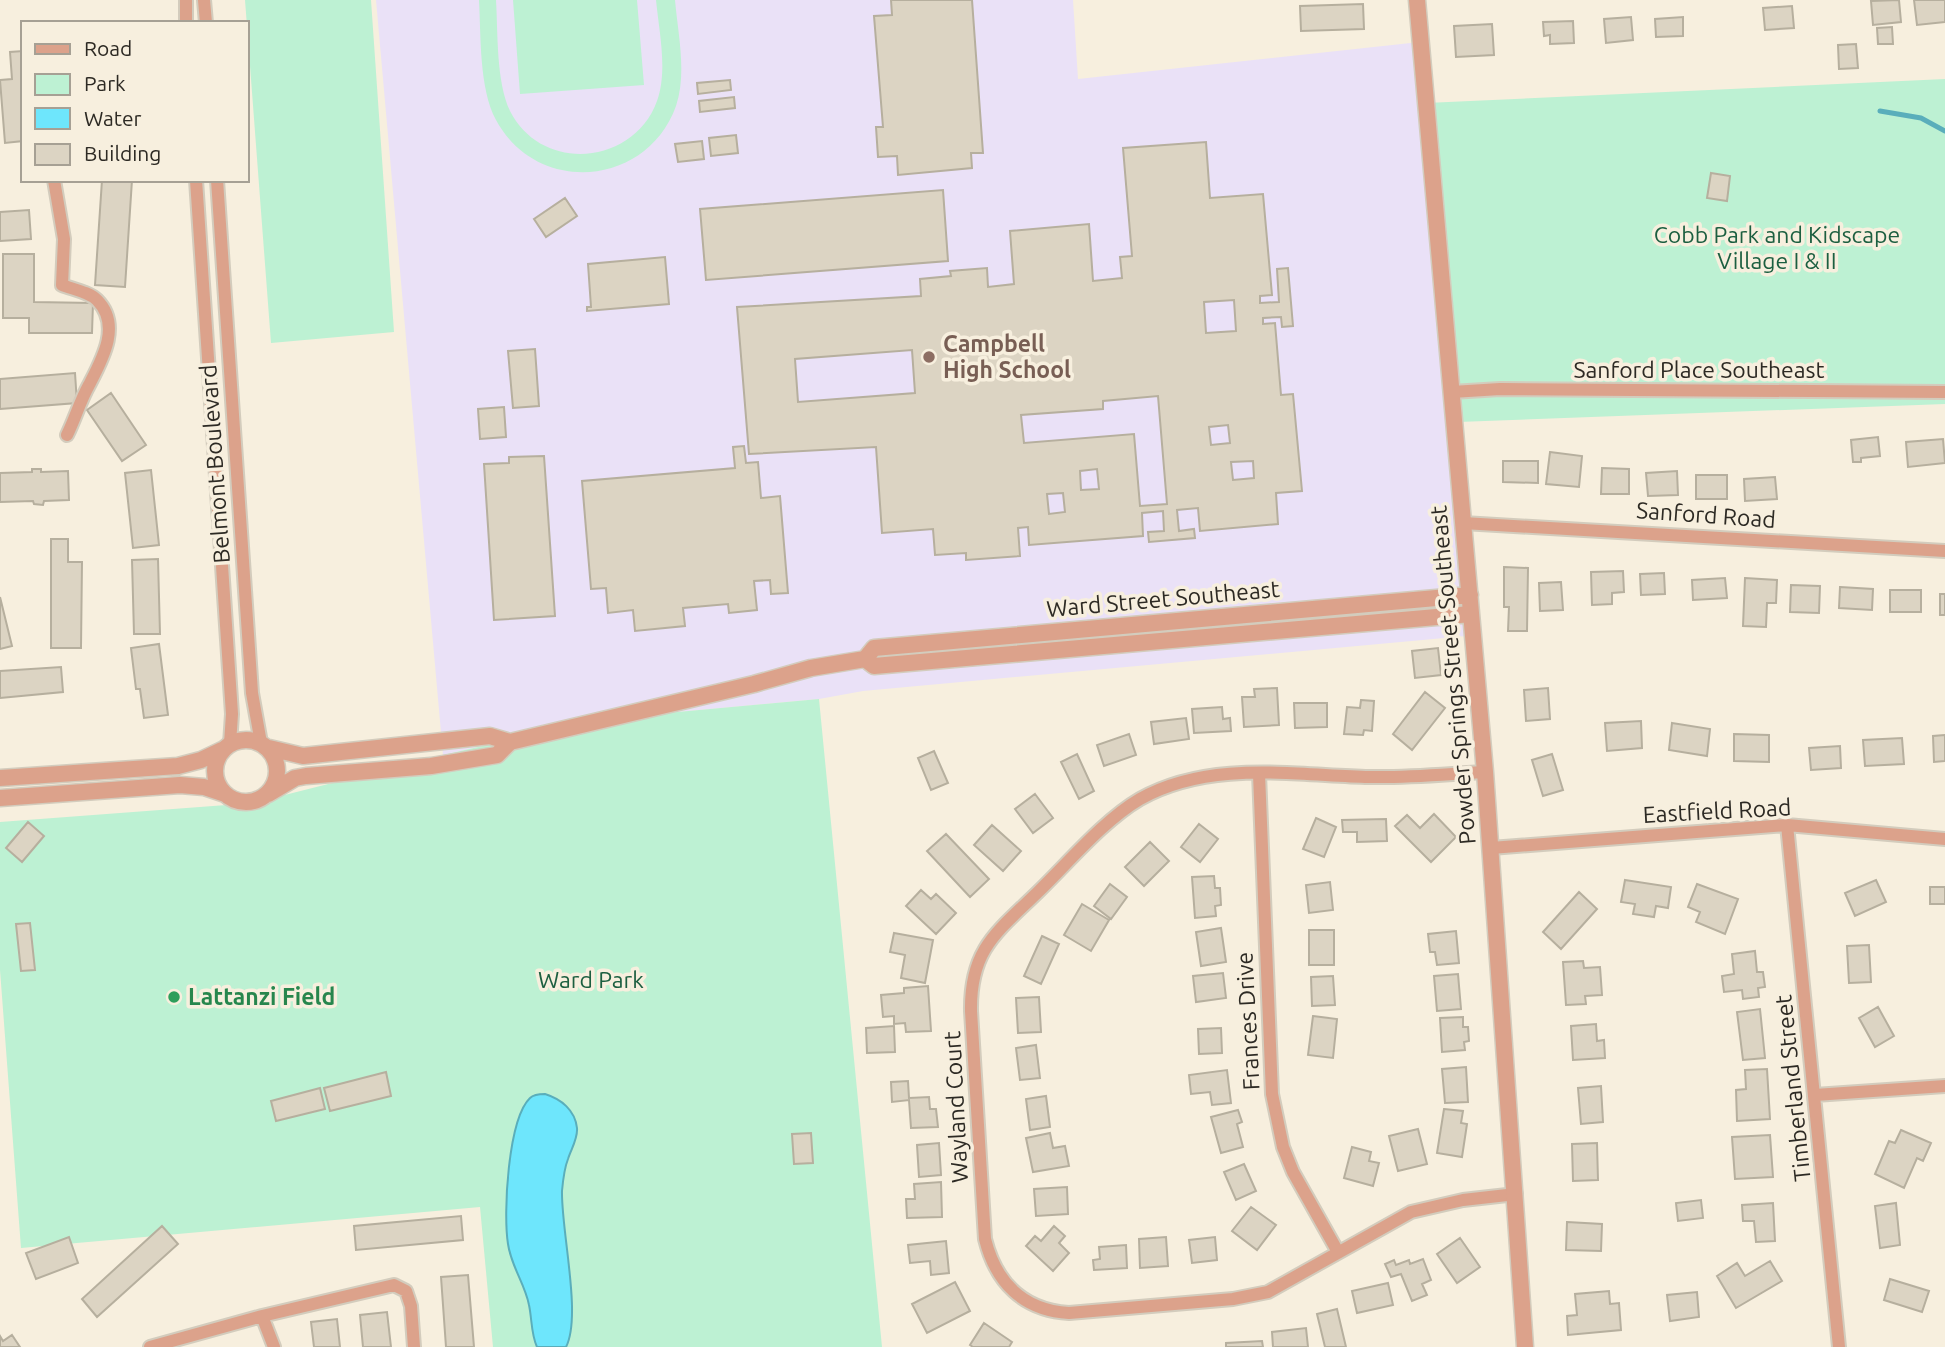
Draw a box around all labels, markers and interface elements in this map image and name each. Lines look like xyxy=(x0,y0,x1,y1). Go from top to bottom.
legend xyxy=(21,21,248,182)
text: Road xyxy=(84,36,132,60)
text: Park xyxy=(84,71,126,95)
text: Water xyxy=(84,106,142,130)
text: Building xyxy=(84,141,161,165)
park label: Cobb Park and Kidscape Village I & II xyxy=(1654,222,1900,273)
place label: Campbell High School xyxy=(943,331,1071,382)
marker: Campbell High School xyxy=(921,349,937,365)
street label: Sanford Place Southeast xyxy=(1573,357,1825,382)
street label: Belmont Boulevard xyxy=(195,364,234,564)
street label: Sanford Road xyxy=(1636,497,1777,532)
street label: Powder Springs Street Southeast xyxy=(1425,505,1480,846)
street label: Ward Street Southeast xyxy=(1045,576,1281,621)
street label: Eastfield Road xyxy=(1642,794,1792,827)
street label: Frances Drive xyxy=(1231,951,1264,1091)
park label: Ward Park xyxy=(538,967,644,992)
place label: Lattanzi Field xyxy=(188,984,335,1009)
marker: Lattanzi Field xyxy=(166,989,182,1005)
street label: Timberland Street xyxy=(1770,993,1815,1183)
street label: Wayland Court xyxy=(939,1031,972,1184)

